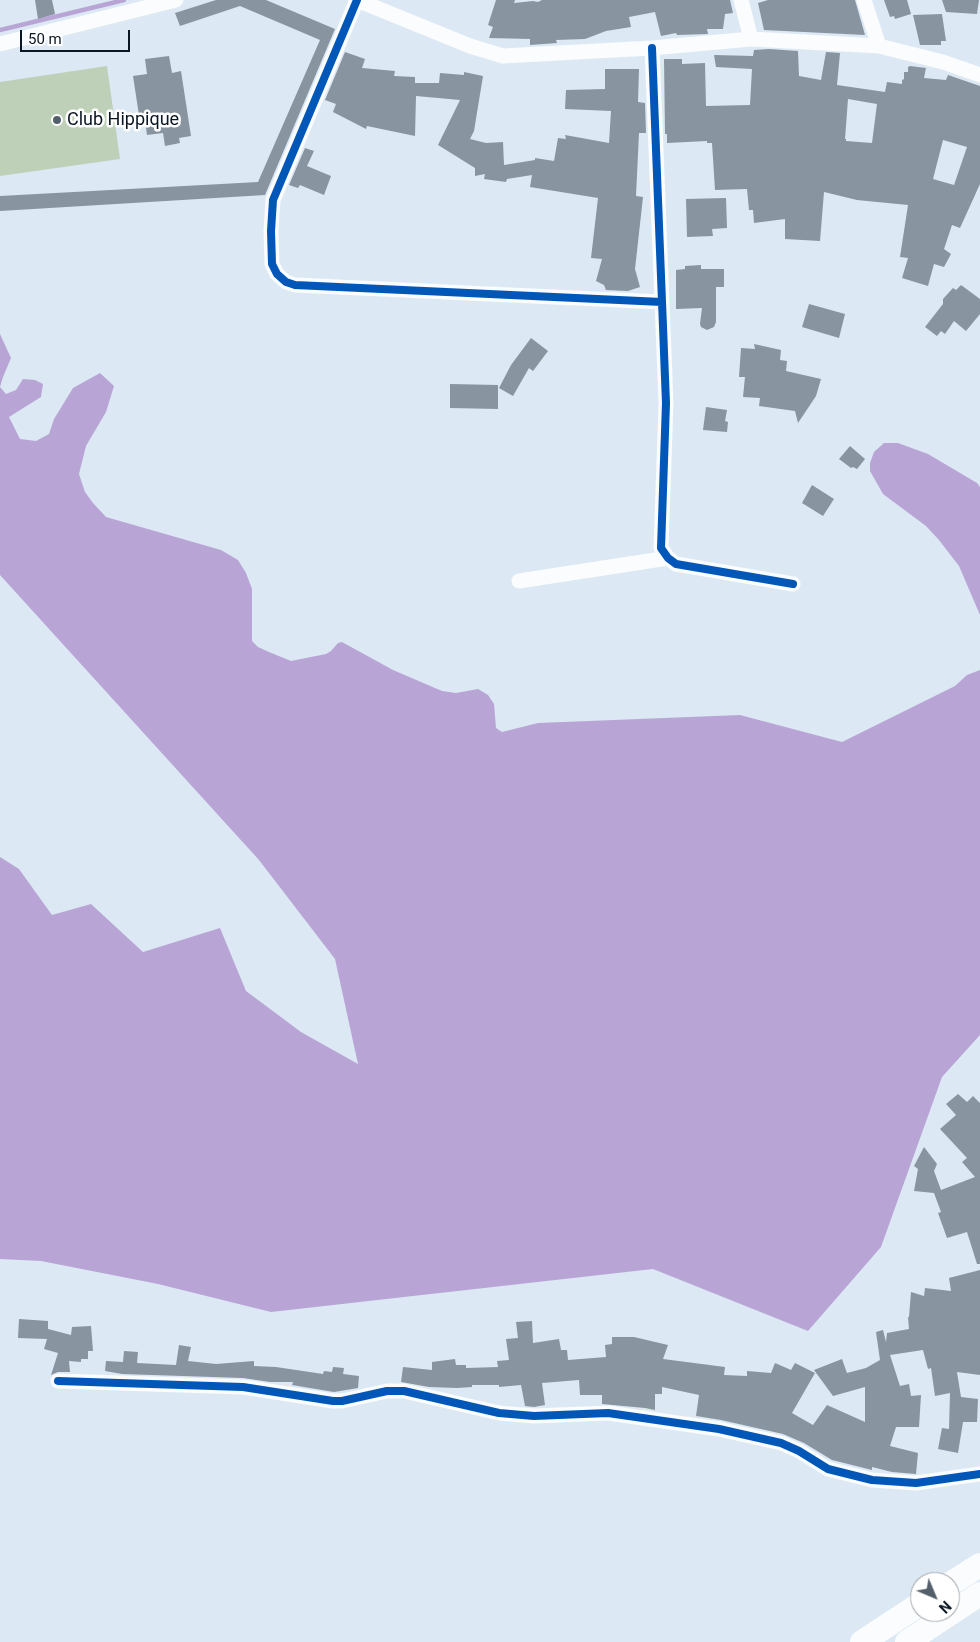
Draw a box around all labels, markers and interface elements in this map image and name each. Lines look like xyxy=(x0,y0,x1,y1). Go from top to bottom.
scale bar xyxy=(22,20,132,52)
text: 50 m xyxy=(28,30,62,48)
place label: Club Hippique xyxy=(67,109,179,131)
marker: Club Hippique xyxy=(51,114,63,126)
north arrow xyxy=(910,1572,960,1622)
text: N xyxy=(936,1598,954,1616)

